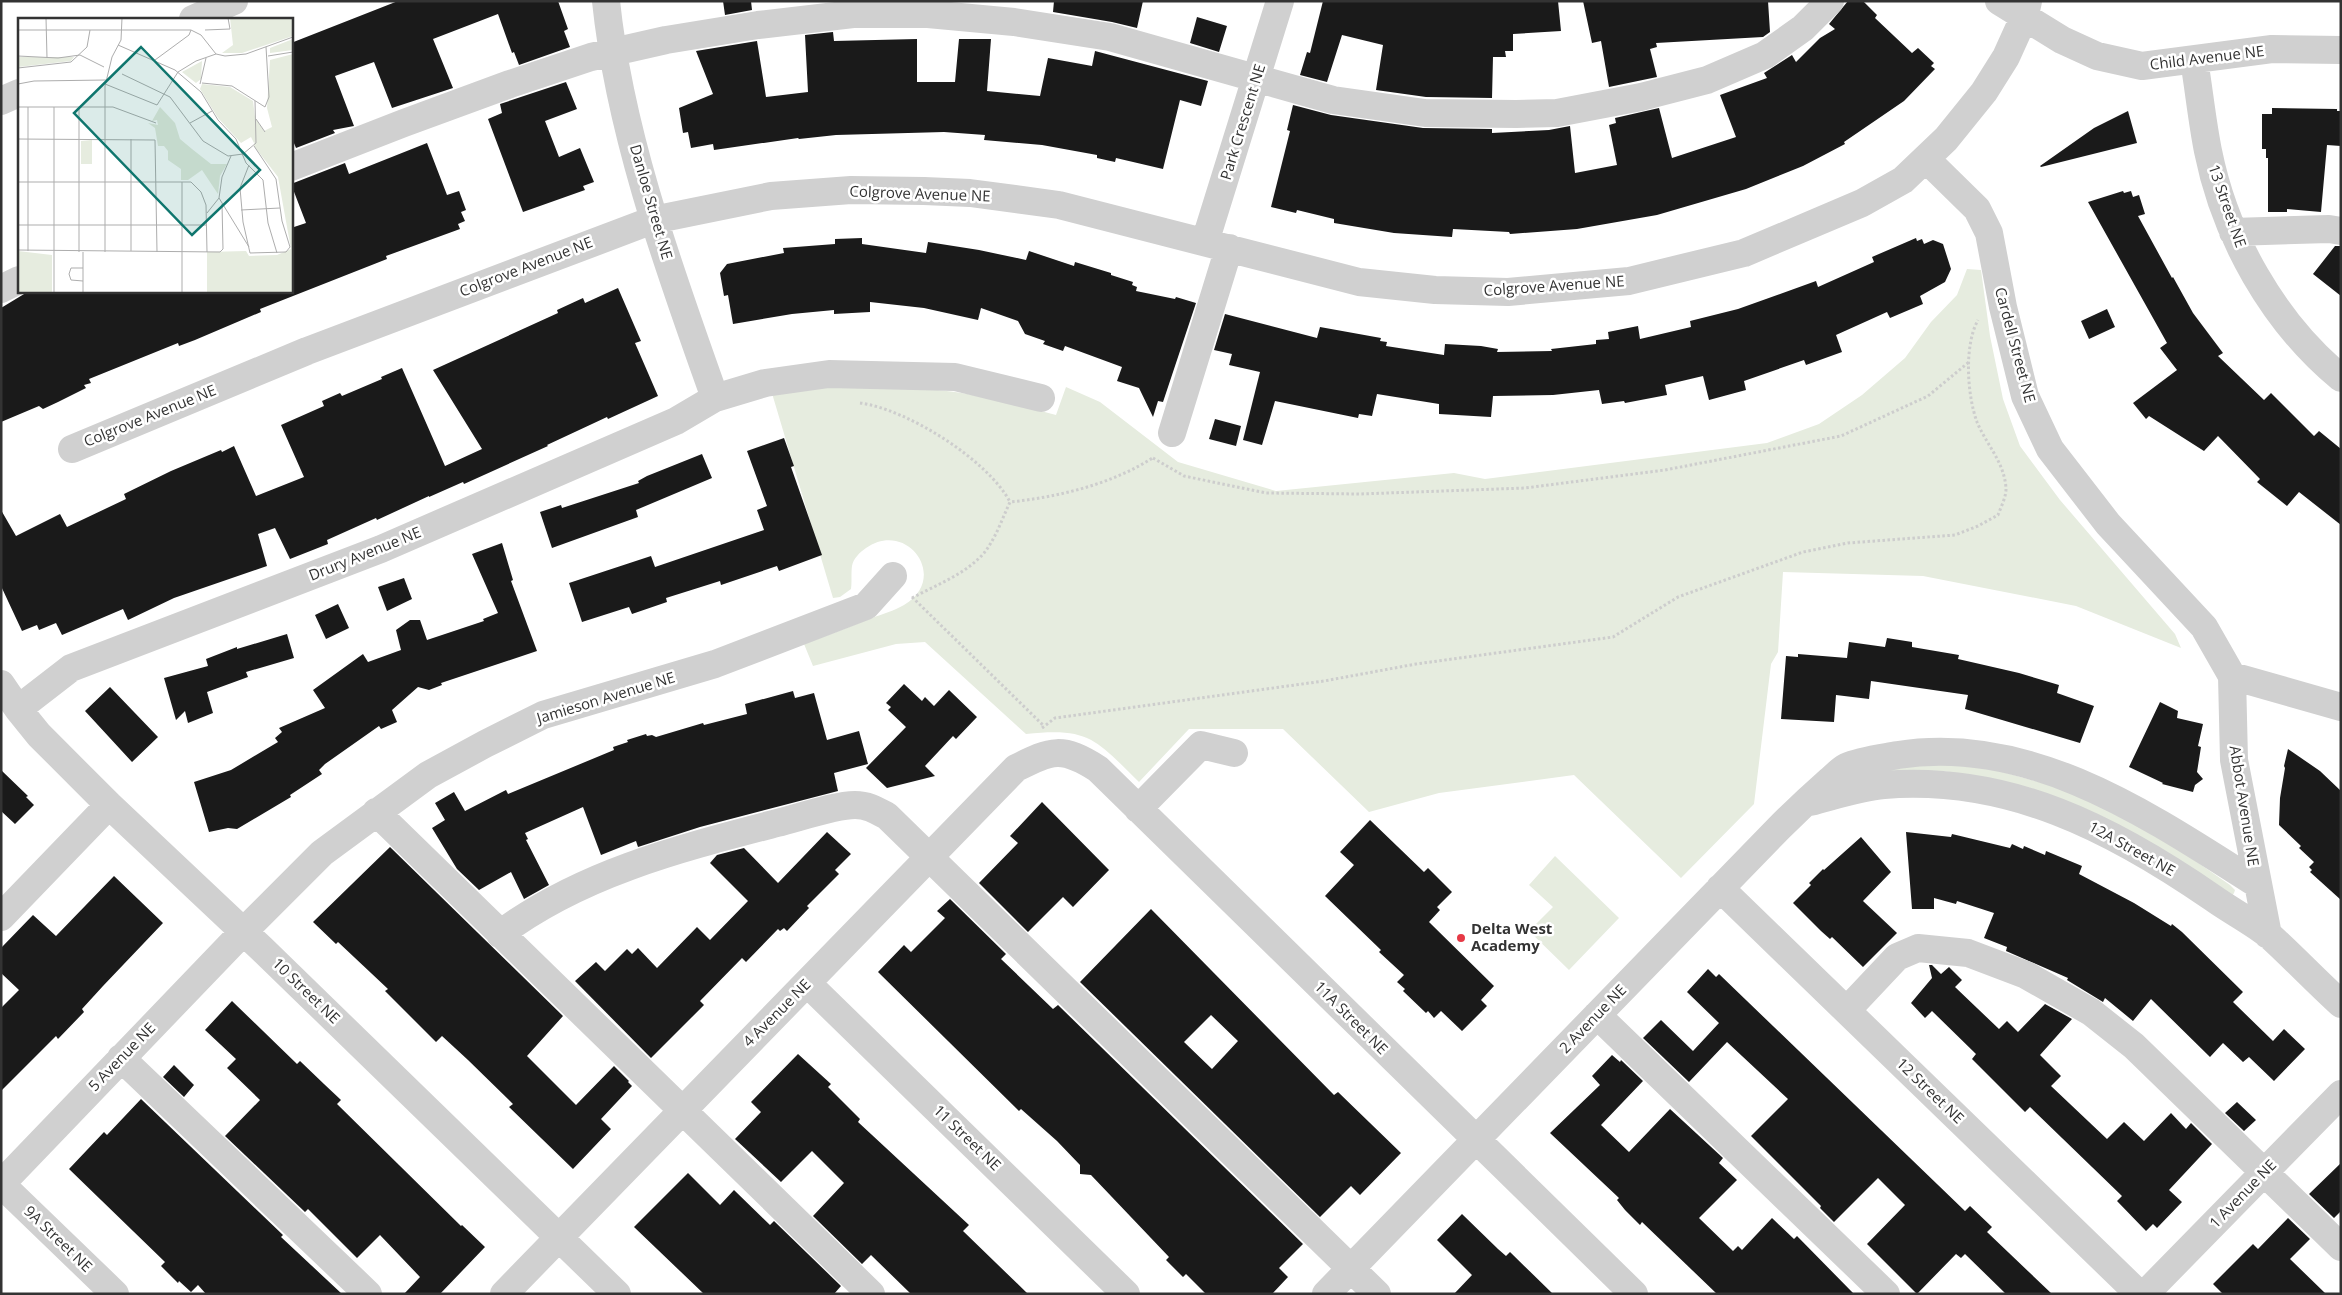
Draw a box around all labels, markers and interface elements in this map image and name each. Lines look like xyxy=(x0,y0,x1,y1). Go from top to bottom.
inset map xyxy=(18,18,292,292)
street label: Child Avenue NE xyxy=(2149,40,2265,74)
street label: Park Crescent NE xyxy=(1215,61,1269,182)
street label: Danloe Street NE xyxy=(626,142,678,262)
street label: 13 Street NE xyxy=(2204,162,2251,250)
street label: Colgrove Avenue NE xyxy=(849,181,991,205)
street label: Colgrove Avenue NE xyxy=(456,231,595,301)
street label: Colgrove Avenue NE xyxy=(1483,270,1625,300)
street label: Cardell Street NE xyxy=(1991,285,2041,405)
street label: Colgrove Avenue NE xyxy=(80,379,219,451)
street label: Drury Avenue NE xyxy=(305,521,424,585)
street label: Jamieson Avenue NE xyxy=(532,667,677,728)
street label: Abbot Avenue NE xyxy=(2226,744,2264,868)
street label: 12A Street NE xyxy=(2086,816,2179,880)
place label: Delta West Academy xyxy=(1471,918,1553,955)
marker: Delta West Academy xyxy=(1455,932,1467,944)
street label: 10 Street NE xyxy=(269,953,345,1028)
street label: 4 Avenue NE xyxy=(738,974,815,1051)
street label: 11A Street NE xyxy=(1311,976,1393,1058)
street label: 2 Avenue NE xyxy=(1554,980,1630,1057)
street label: 5 Avenue NE xyxy=(83,1018,159,1095)
street label: 12 Street NE xyxy=(1893,1053,1969,1128)
street label: 11 Street NE xyxy=(930,1100,1006,1175)
street label: 1 Avenue NE xyxy=(2204,1155,2280,1232)
street label: 9A Street NE xyxy=(20,1201,97,1276)

